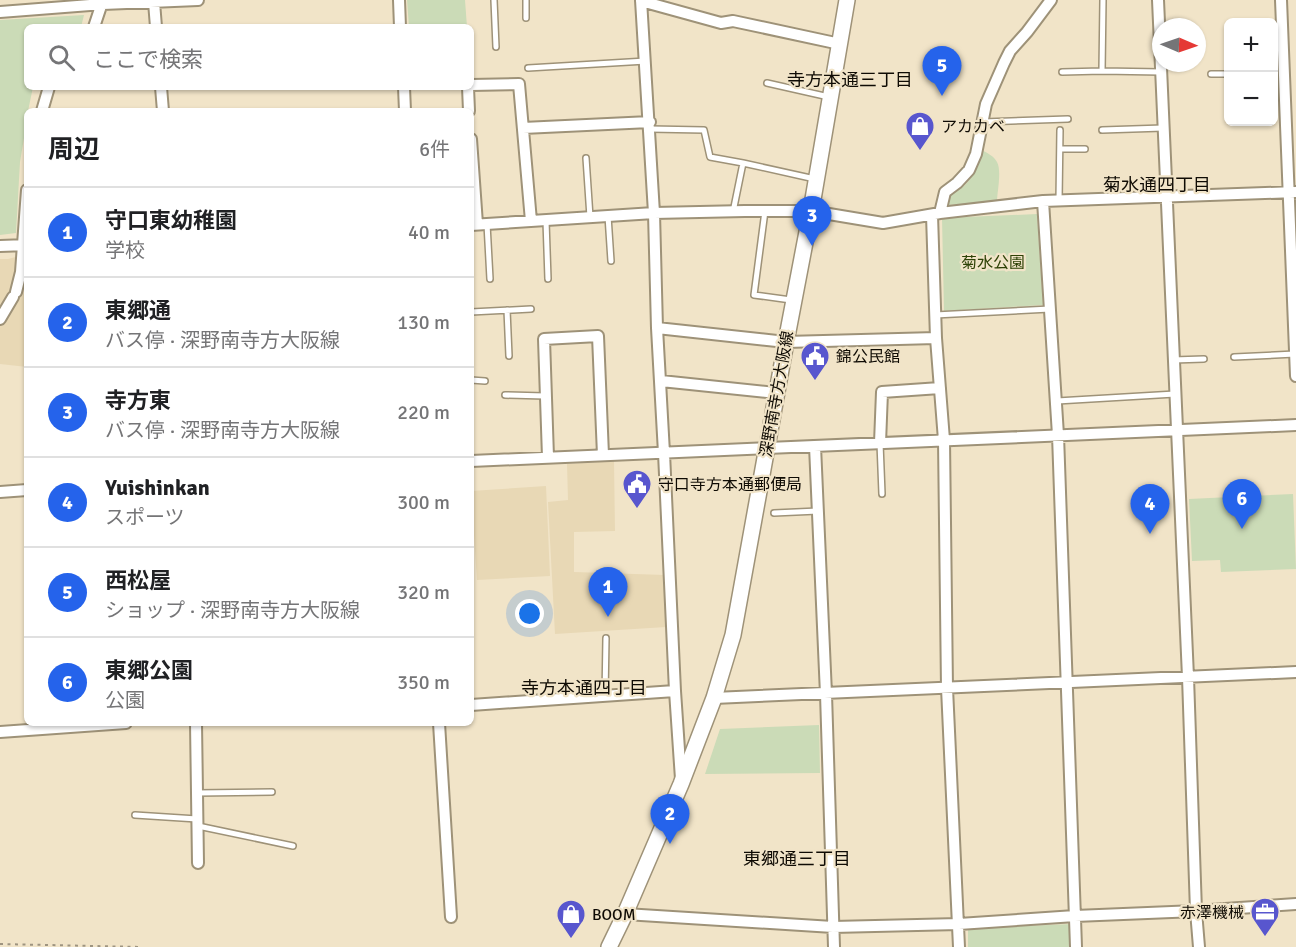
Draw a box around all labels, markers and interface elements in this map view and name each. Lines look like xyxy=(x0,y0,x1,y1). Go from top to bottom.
north arrow xyxy=(1152,18,1206,72)
map controls xyxy=(1224,18,1278,126)
button: + xyxy=(1224,18,1278,72)
search box xyxy=(24,24,474,90)
icon: search xyxy=(45,41,78,74)
text: ここで検索 xyxy=(93,46,203,73)
pin: 5 xyxy=(922,46,962,96)
district label: 寺方本通三丁目 xyxy=(787,69,913,91)
button: − xyxy=(1224,72,1278,126)
shop icon: アカカベ xyxy=(904,110,936,152)
place label: アカカベ xyxy=(941,117,1005,137)
text: 周辺 xyxy=(48,134,100,166)
text: 6件 xyxy=(419,137,450,162)
district label: 菊水通四丁目 xyxy=(1103,174,1211,196)
pin: 3 xyxy=(792,196,832,246)
text: 守口東幼稚園 xyxy=(105,207,237,234)
text: 1 xyxy=(62,220,73,245)
text: 40 m xyxy=(408,220,450,245)
text: 学校 xyxy=(105,238,145,263)
park label: 菊水公園 xyxy=(961,253,1025,273)
text: 東郷通 xyxy=(105,297,171,324)
text: 2 xyxy=(62,310,73,335)
text: 130 m xyxy=(397,310,450,335)
text: バス停 · 深野南寺方大阪線 xyxy=(105,328,340,353)
street label: 深野南寺方大阪線 xyxy=(756,329,798,459)
public building icon: 錦公民館 xyxy=(799,340,831,382)
place label: 錦公民館 xyxy=(836,347,900,367)
text: 寺方東 xyxy=(105,387,171,414)
text: 3 xyxy=(62,400,73,425)
text: 220 m xyxy=(397,400,450,425)
text: バス停 · 深野南寺方大阪線 xyxy=(105,418,340,443)
public building icon: 守口寺方本通郵便局 xyxy=(621,468,653,510)
text: Yuishinkan xyxy=(105,474,210,501)
place label: 守口寺方本通郵便局 xyxy=(658,475,802,495)
pin: 6 xyxy=(1222,480,1262,529)
pin: 4 xyxy=(1130,484,1170,534)
text: 4 xyxy=(62,490,73,515)
text: 300 m xyxy=(397,490,450,515)
text: スポーツ xyxy=(105,505,185,530)
text: 西松屋 xyxy=(105,567,171,594)
pin: 1 xyxy=(588,568,628,617)
text: 5 xyxy=(62,580,73,605)
text: 320 m xyxy=(397,580,450,605)
text: ショップ · 深野南寺方大阪線 xyxy=(105,598,360,623)
your location xyxy=(515,599,544,628)
text: 東郷公園 xyxy=(105,657,193,684)
text: 6 xyxy=(62,670,73,695)
text: 350 m xyxy=(397,670,450,695)
district label: 寺方本通四丁目 xyxy=(521,677,647,699)
text: 公園 xyxy=(105,688,145,713)
pin: 2 xyxy=(650,794,690,844)
district label: 東郷通三丁目 xyxy=(743,848,851,870)
office icon: 赤澤機械 xyxy=(1249,896,1281,938)
shop icon: BOOM xyxy=(555,898,587,940)
place label: 赤澤機械 xyxy=(1180,903,1244,923)
place label: BOOM xyxy=(592,905,636,925)

